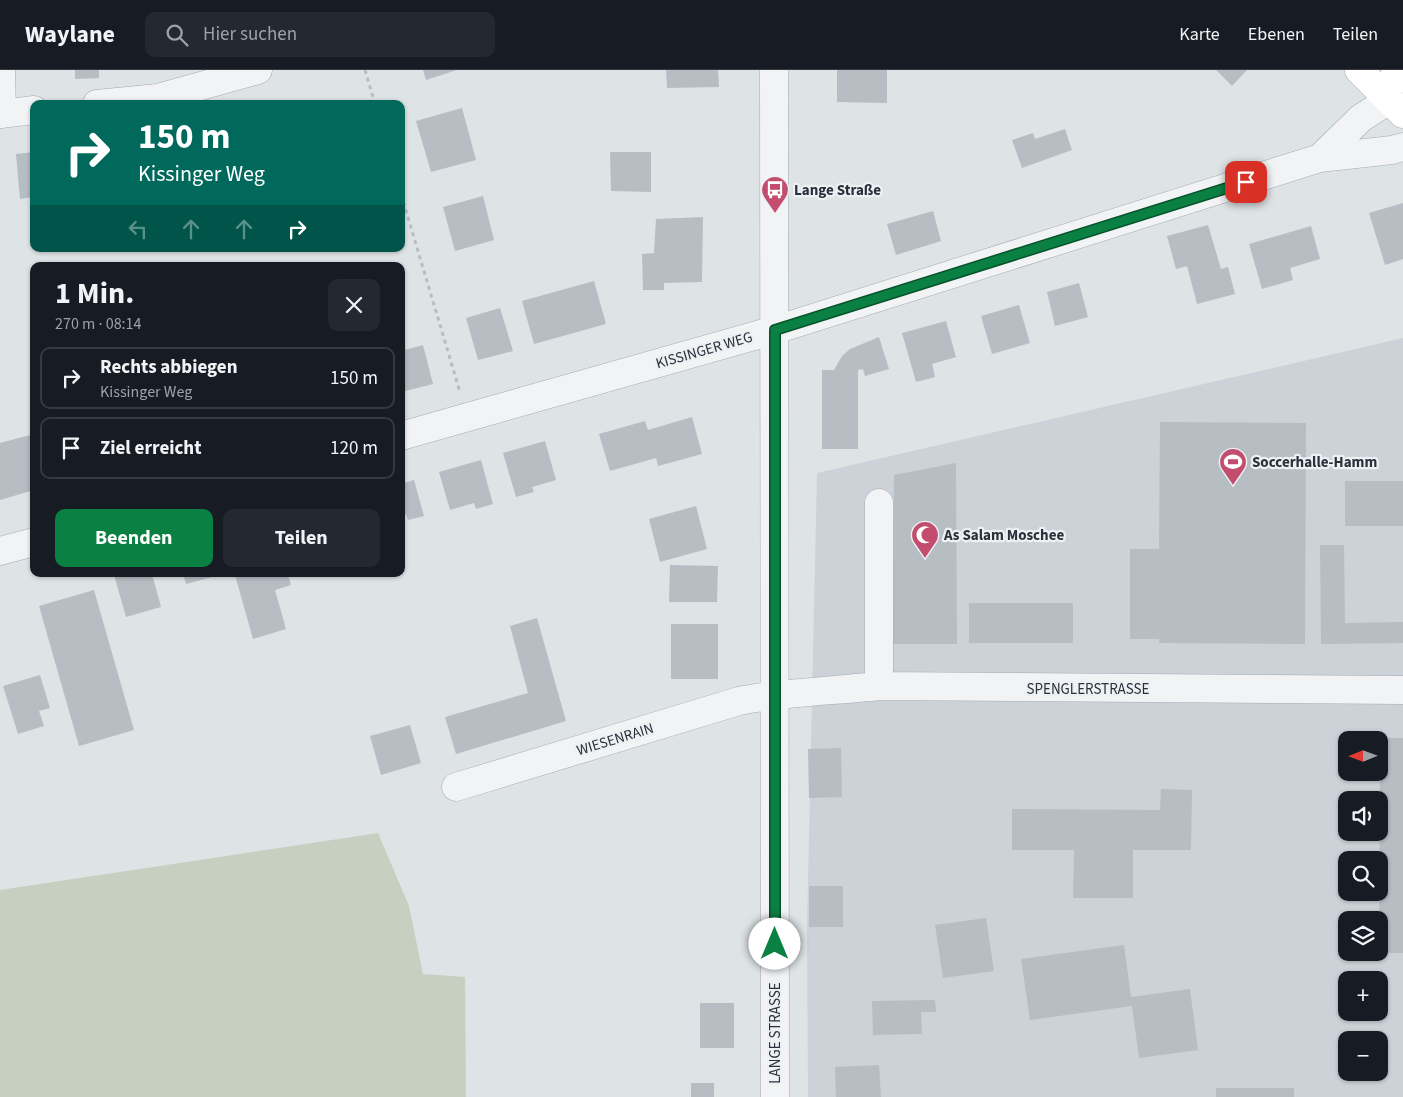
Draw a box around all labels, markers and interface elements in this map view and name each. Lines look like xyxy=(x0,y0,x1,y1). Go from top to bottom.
search box xyxy=(145,12,495,57)
text: Waylane xyxy=(25,17,115,52)
icon: search xyxy=(163,21,191,49)
text: Hier suchen xyxy=(203,21,297,48)
text: Karte xyxy=(1179,22,1220,47)
text: Ebenen xyxy=(1248,22,1305,47)
text: Teilen xyxy=(1333,22,1378,47)
text: 150 m xyxy=(138,112,230,162)
icon: right xyxy=(55,120,120,185)
text: Kissinger Weg xyxy=(138,158,265,190)
pin xyxy=(1225,161,1267,203)
icon: arrive xyxy=(1232,168,1260,196)
bus stop icon: Lange Straße xyxy=(760,175,790,214)
place label: Lange Straße xyxy=(794,180,881,201)
icon: left xyxy=(124,215,152,243)
icon: ahead xyxy=(177,215,205,243)
icon: ahead xyxy=(230,215,258,243)
icon: right xyxy=(283,215,311,243)
text: 1 Min. xyxy=(55,272,134,315)
button: close xyxy=(328,279,380,331)
text: 270 m · 08:14 xyxy=(55,313,142,335)
street label: KISSINGER WEG xyxy=(653,327,755,374)
text: Rechts abbiegen xyxy=(100,354,238,381)
icon: right xyxy=(57,364,85,392)
text: 150 m xyxy=(330,365,378,392)
text: Kissinger Weg xyxy=(100,381,192,403)
icon: arrive xyxy=(57,434,85,462)
text: Ziel erreicht xyxy=(100,435,201,462)
text: 120 m xyxy=(330,435,378,462)
sports icon: Soccerhalle-Hamm xyxy=(1218,447,1248,486)
place label: Soccerhalle-Hamm xyxy=(1252,452,1377,473)
button: Beenden xyxy=(55,509,213,567)
button: Teilen xyxy=(223,509,380,567)
mosque icon: As Salam Moschee xyxy=(910,520,940,559)
place label: As Salam Moschee xyxy=(943,525,1064,546)
street label: SPENGLERSTRASSE xyxy=(1027,679,1150,700)
street label: WIESENRAIN xyxy=(574,718,656,761)
north arrow xyxy=(1338,731,1388,781)
map controls xyxy=(1338,731,1388,1081)
button: sound xyxy=(1338,791,1388,841)
button: search xyxy=(1338,851,1388,901)
button: layers xyxy=(1338,911,1388,961)
position arrow xyxy=(748,917,800,969)
button: + xyxy=(1338,971,1388,1021)
street label: LANGE STRASSE xyxy=(765,982,786,1084)
button: − xyxy=(1338,1031,1388,1081)

